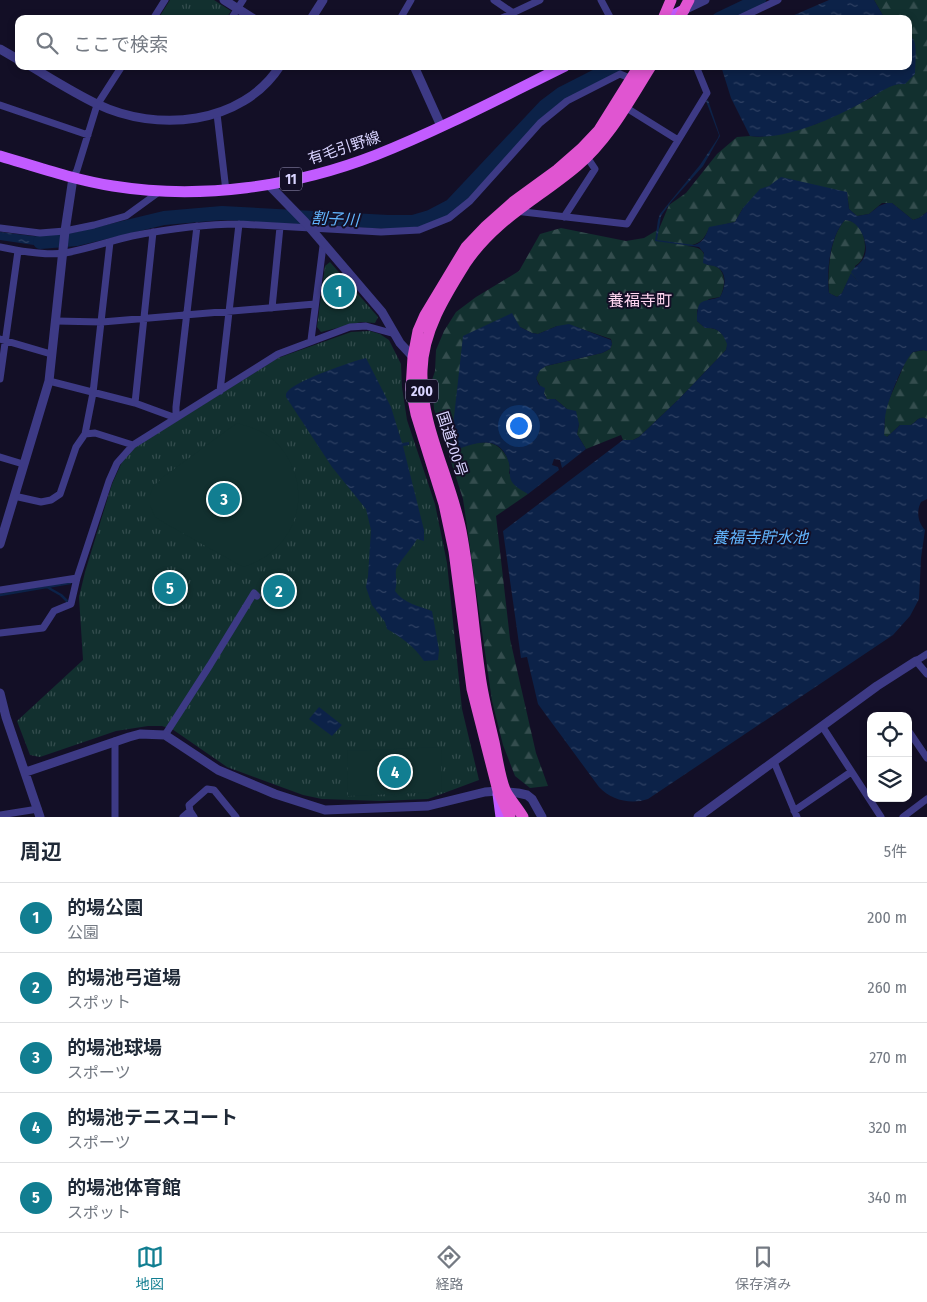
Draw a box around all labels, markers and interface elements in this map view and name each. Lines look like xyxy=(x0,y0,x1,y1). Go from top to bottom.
search box xyxy=(15,15,912,70)
icon: search xyxy=(33,29,61,57)
text: ここで検索 xyxy=(73,33,168,56)
street label: 有毛引野線 xyxy=(306,128,382,168)
road number: 11 xyxy=(280,168,302,190)
water label: 割子川 xyxy=(311,208,361,230)
pin: 1 xyxy=(323,272,355,310)
district label: 養福寺町 xyxy=(608,291,672,310)
road number: 200 xyxy=(406,380,438,402)
street label: 国道200号 xyxy=(433,409,471,479)
your location xyxy=(506,413,532,439)
pin: 3 xyxy=(208,480,240,518)
water label: 養福寺貯水池 xyxy=(712,528,810,547)
pin: 5 xyxy=(154,569,186,607)
pin: 2 xyxy=(263,572,295,610)
map controls xyxy=(867,712,912,802)
button: locate xyxy=(867,712,912,757)
pin: 4 xyxy=(379,753,411,791)
button: layers xyxy=(867,757,912,802)
text: 周辺 xyxy=(20,839,62,865)
text: 5件 xyxy=(884,842,907,861)
text: 的場公園 xyxy=(67,896,143,919)
text: 1 xyxy=(33,908,39,927)
text: 200 m xyxy=(867,908,907,927)
text: 公園 xyxy=(67,923,99,942)
text: 的場池弓道場 xyxy=(67,966,181,989)
text: 2 xyxy=(32,978,40,997)
text: 260 m xyxy=(868,978,907,997)
text: スポット xyxy=(67,993,131,1012)
text: 的場池球場 xyxy=(67,1036,162,1059)
text: 3 xyxy=(32,1048,40,1067)
text: 270 m xyxy=(869,1048,907,1067)
text: スポーツ xyxy=(67,1063,131,1082)
text: 的場池テニスコート xyxy=(67,1106,238,1129)
text: 4 xyxy=(32,1118,40,1137)
text: 320 m xyxy=(868,1118,907,1137)
text: スポーツ xyxy=(67,1133,131,1152)
text: 的場池体育館 xyxy=(67,1176,181,1199)
text: 5 xyxy=(32,1188,40,1207)
text: 340 m xyxy=(868,1188,907,1207)
text: スポット xyxy=(67,1203,131,1222)
tab: 地図 xyxy=(136,1243,164,1293)
tab: 経路 xyxy=(435,1243,463,1293)
tab: 保存済み xyxy=(735,1243,791,1293)

